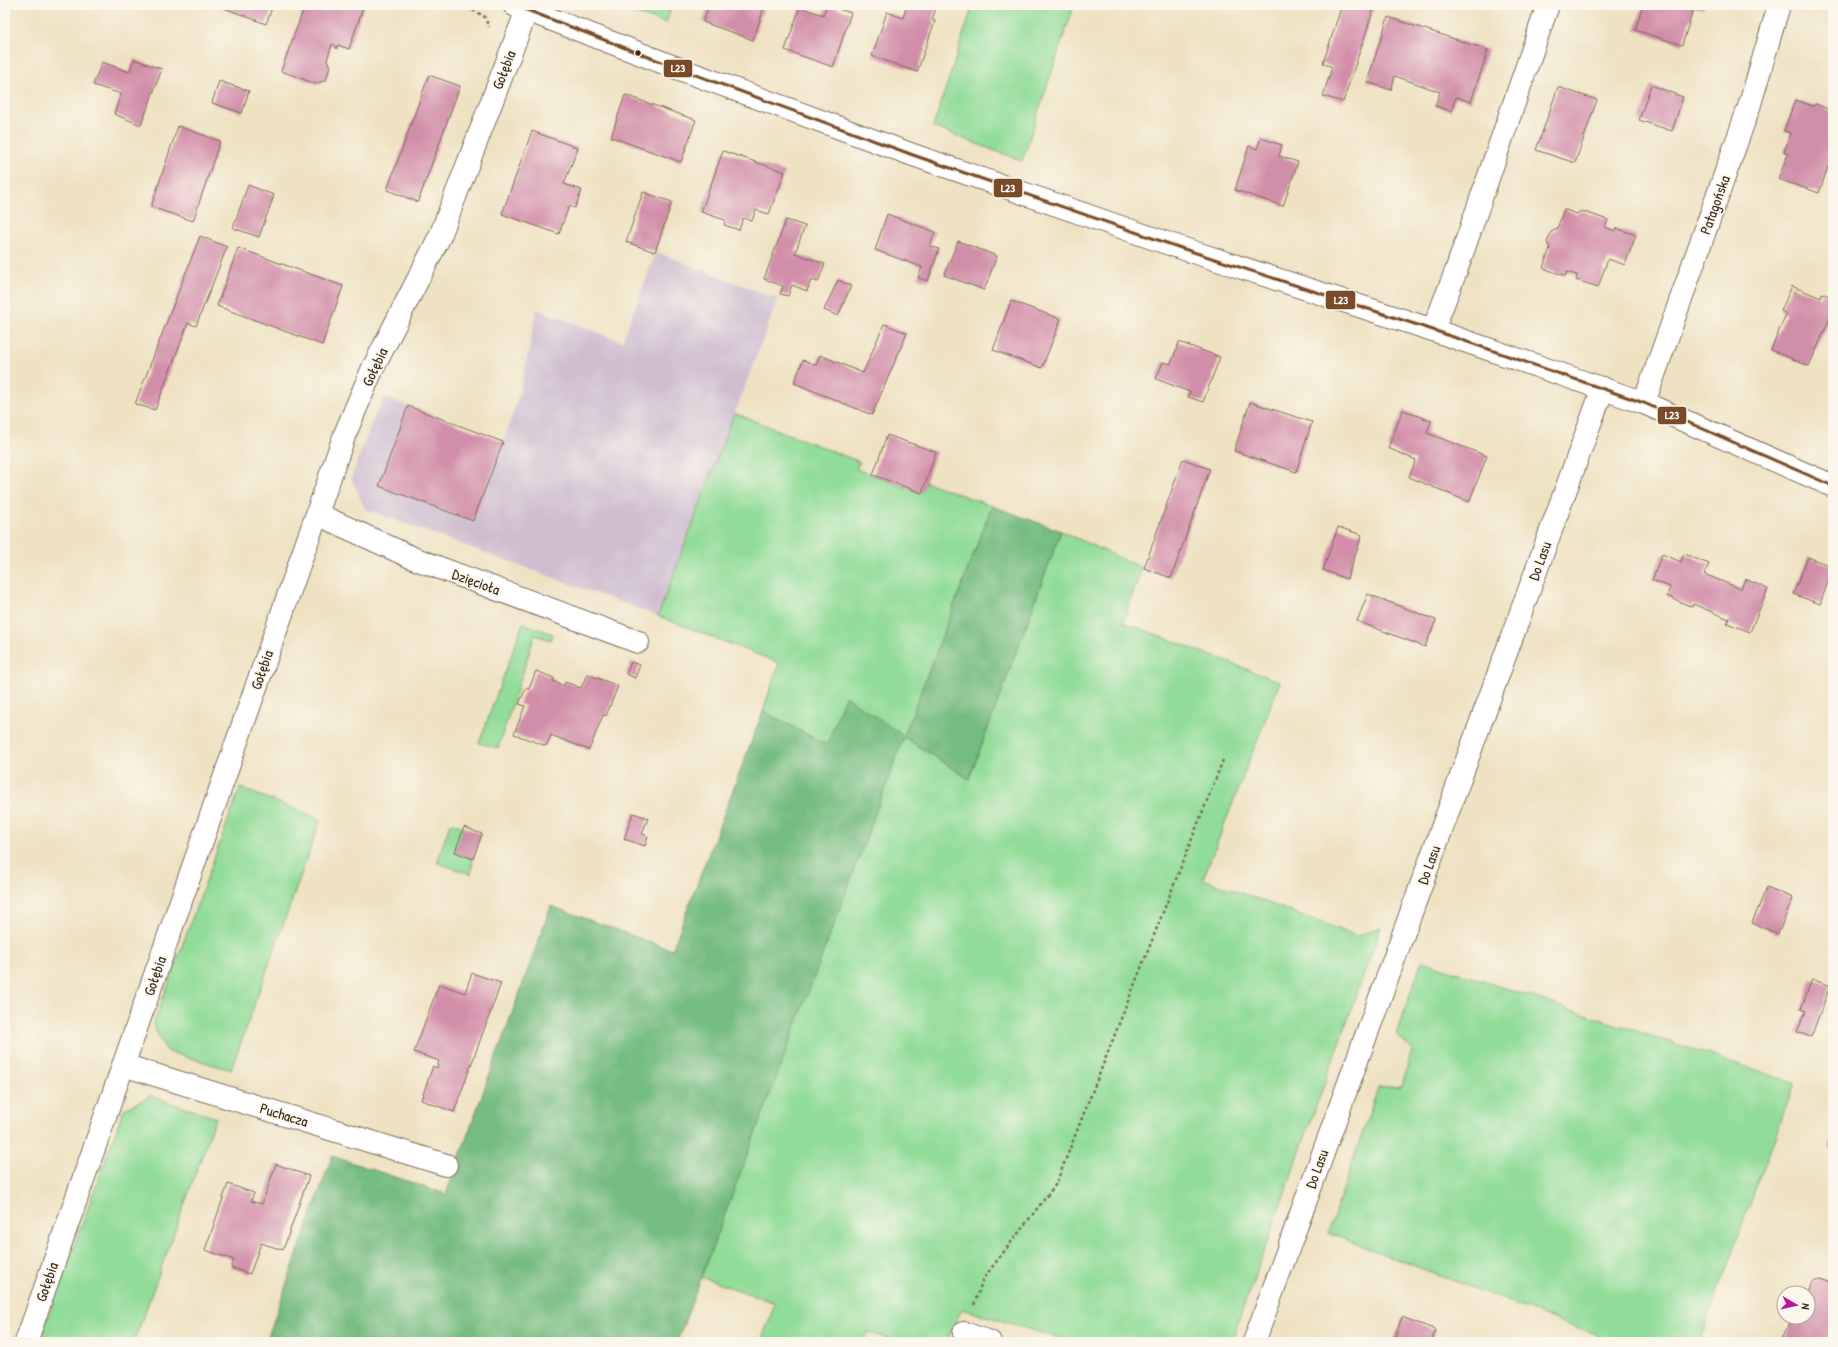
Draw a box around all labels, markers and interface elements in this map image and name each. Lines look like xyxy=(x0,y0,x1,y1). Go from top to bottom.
street label: Gołębia xyxy=(487,47,521,92)
unlabelled marker xyxy=(633,48,643,58)
line badge: L23 xyxy=(663,59,693,78)
text: L23 xyxy=(671,61,685,75)
street label: Patagońska xyxy=(1694,172,1735,237)
line badge: L23 xyxy=(993,178,1023,198)
text: L23 xyxy=(1001,181,1015,195)
line badge: L23 xyxy=(1325,290,1356,310)
text: L23 xyxy=(1334,293,1348,307)
street label: Gołębia xyxy=(357,344,393,390)
line badge: L23 xyxy=(1657,406,1687,425)
text: L23 xyxy=(1665,408,1679,422)
street label: Do Lasu xyxy=(1523,539,1556,583)
street label: Dzięcioła xyxy=(449,563,503,600)
street label: Gołębia xyxy=(245,647,278,692)
street label: Do Lasu xyxy=(1412,843,1445,887)
street label: Gołębia xyxy=(138,953,171,998)
street label: Puchacza xyxy=(257,1097,311,1132)
street label: Do Lasu xyxy=(1300,1147,1333,1191)
street label: Gołębia xyxy=(30,1259,63,1304)
north arrow xyxy=(1776,1285,1816,1325)
text: N xyxy=(1798,1303,1813,1311)

